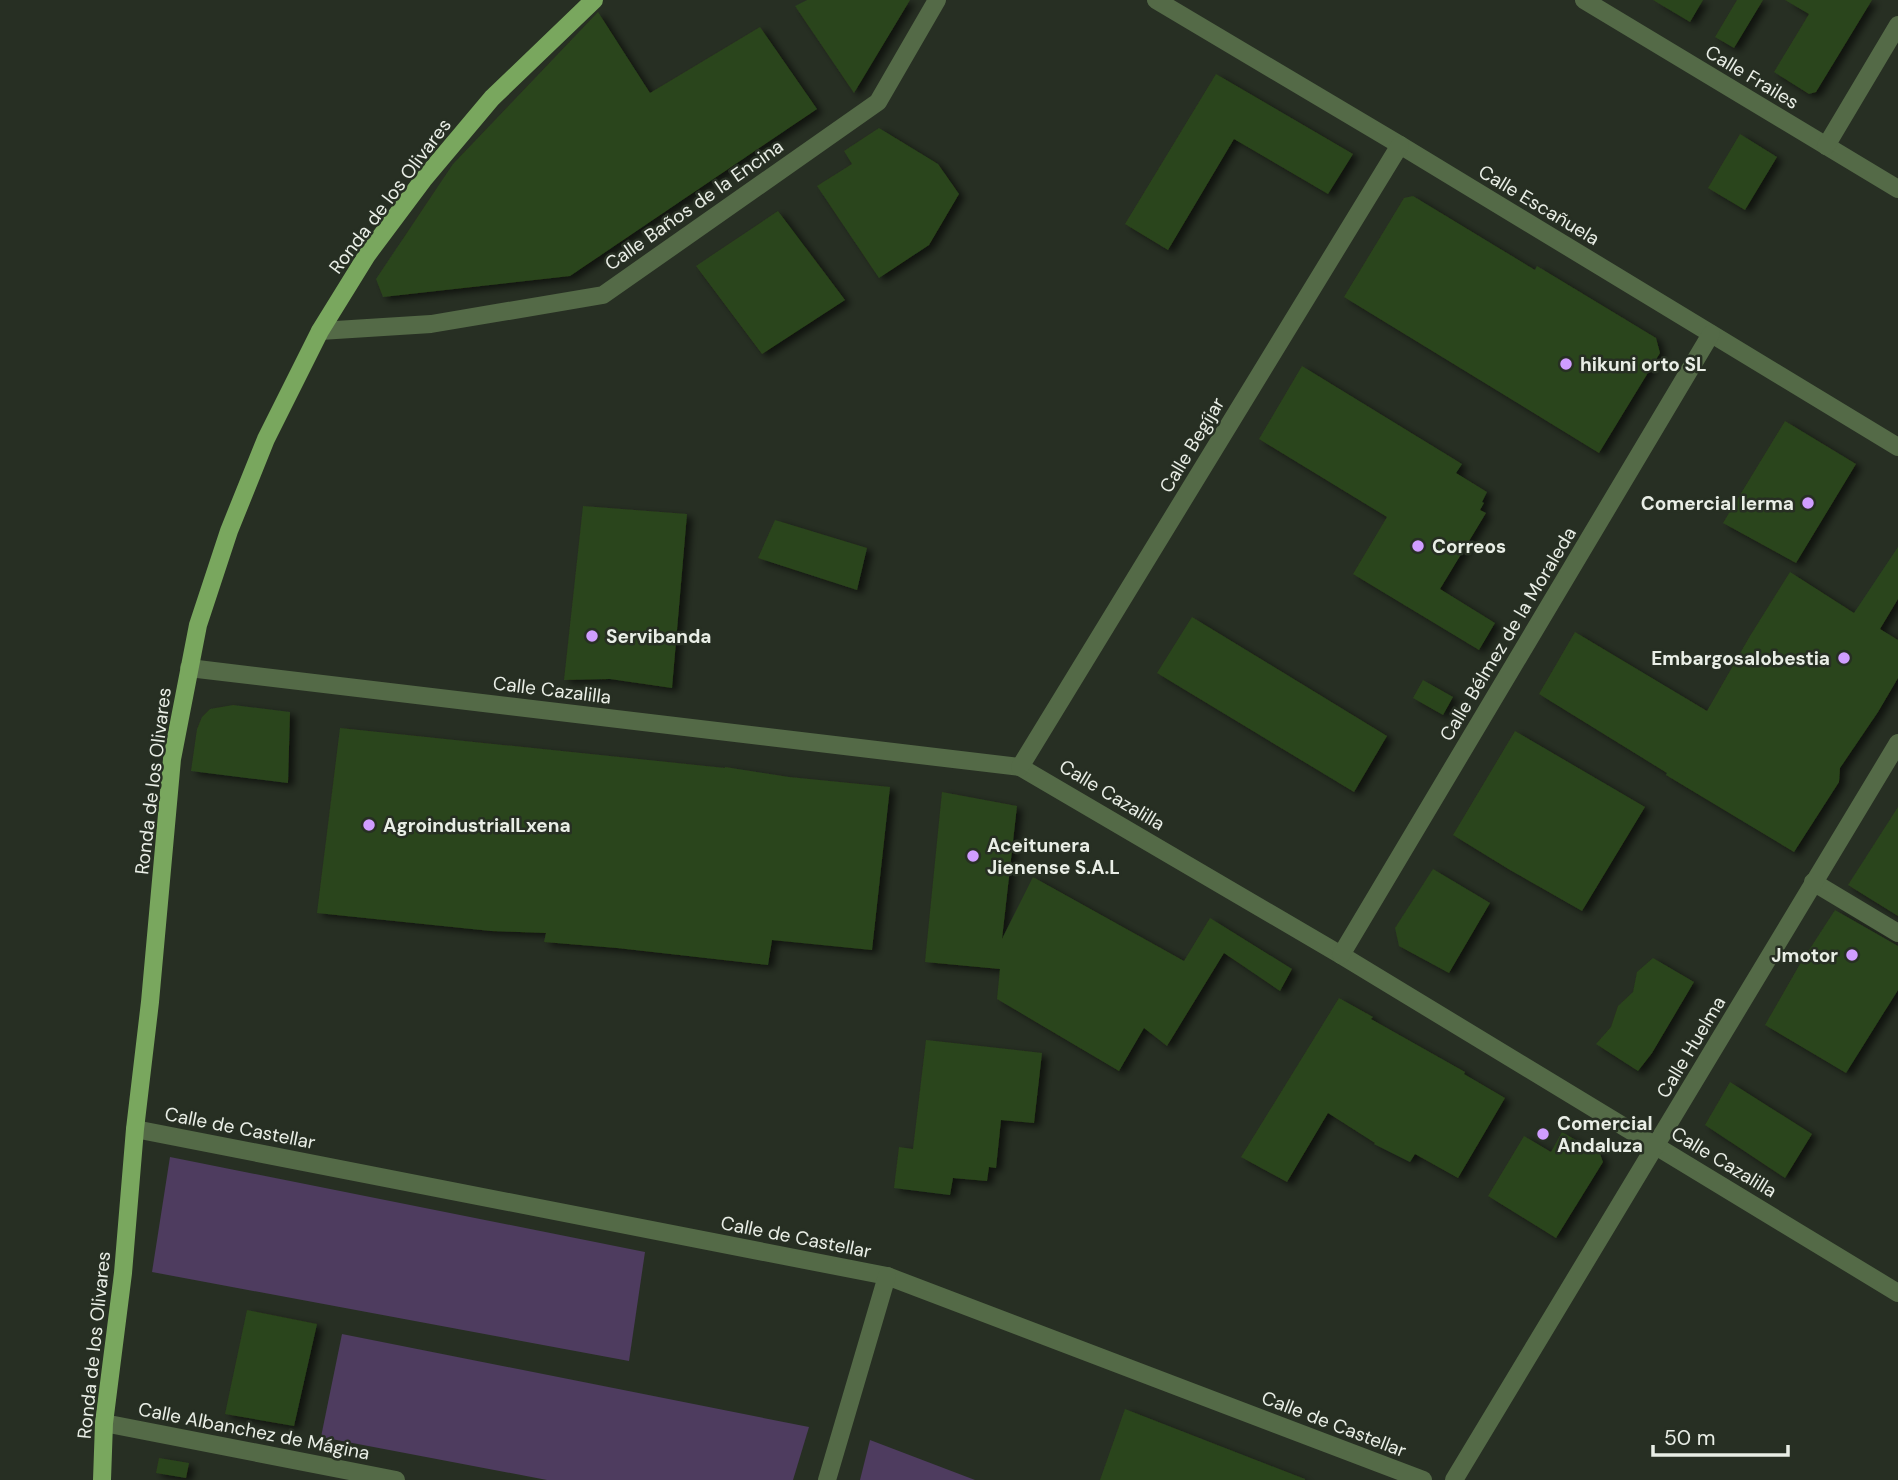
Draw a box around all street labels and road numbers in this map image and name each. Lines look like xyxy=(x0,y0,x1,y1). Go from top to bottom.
street label: Calle Frailes xyxy=(1701,39,1803,115)
street label: Ronda de los Olivares xyxy=(323,113,457,279)
street label: Calle Baños de la Encina xyxy=(600,134,788,276)
street label: Calle Escañuela xyxy=(1474,159,1604,251)
street label: Calle Begíjar xyxy=(1154,393,1230,497)
street label: Calle Bélmez de la Moraleda xyxy=(1434,522,1582,746)
street label: Calle Cazalilla xyxy=(491,670,613,710)
street label: Ronda de los Olivares xyxy=(129,686,177,876)
street label: Calle Cazalilla xyxy=(1055,754,1169,836)
street label: Calle Huelma xyxy=(1651,992,1731,1102)
street label: Calle de Castellar xyxy=(163,1101,317,1155)
street label: Calle Cazalilla xyxy=(1667,1121,1781,1203)
street label: Calle de Castellar xyxy=(719,1210,873,1264)
street label: Ronda de los Olivares xyxy=(72,1250,116,1440)
street label: Calle de Castellar xyxy=(1258,1385,1410,1463)
street label: Calle Albanchez de Mágina xyxy=(136,1396,372,1466)

